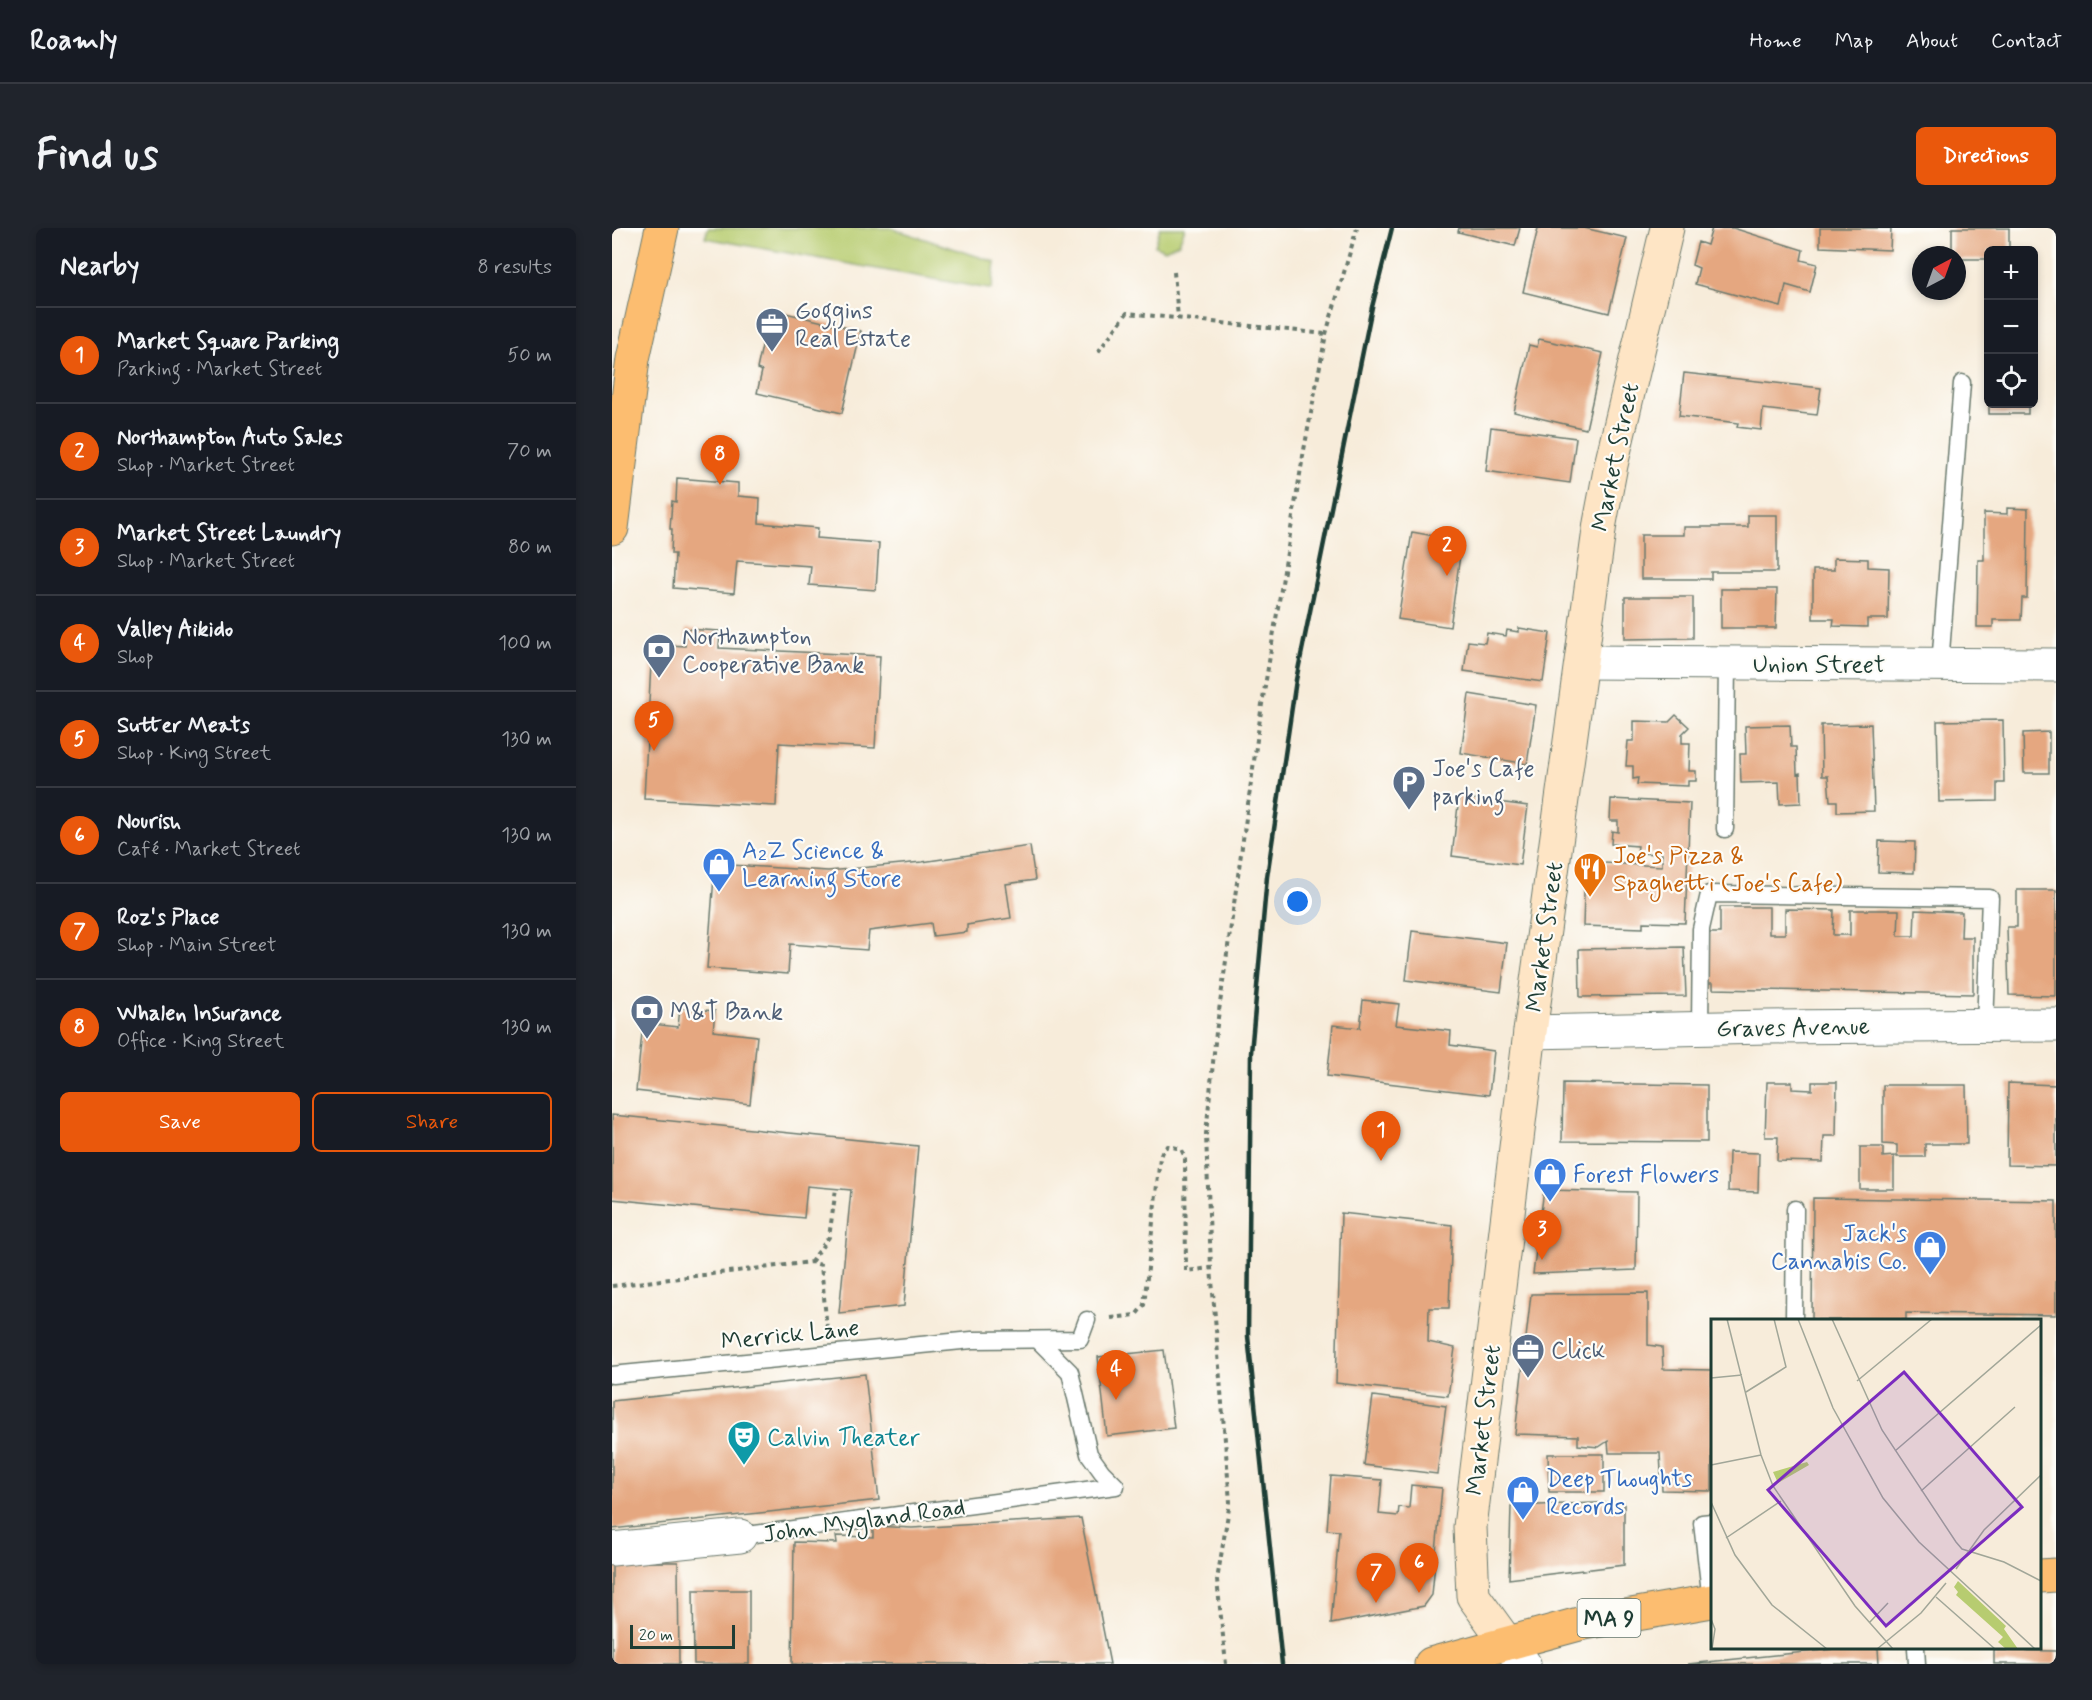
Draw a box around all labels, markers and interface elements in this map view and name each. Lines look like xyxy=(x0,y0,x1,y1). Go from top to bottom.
text: Roamly xyxy=(30,23,118,60)
text: Home xyxy=(1750,27,1802,55)
text: Map xyxy=(1835,27,1873,55)
text: About xyxy=(1906,27,1958,55)
text: Contact xyxy=(1991,27,2062,55)
button: Directions xyxy=(1916,127,2056,185)
text: Find us xyxy=(36,129,158,184)
north arrow xyxy=(1912,246,1966,300)
map controls xyxy=(1984,246,2038,408)
button: + xyxy=(1984,246,2038,300)
text: Nearby xyxy=(60,250,139,284)
text: 8 results xyxy=(478,254,552,281)
place label: Goggins Real Estate xyxy=(795,296,911,355)
button: − xyxy=(1984,300,2038,354)
office icon: Goggins Real Estate xyxy=(754,306,790,353)
text: Market Square Parking xyxy=(117,328,339,356)
text: 1 xyxy=(75,342,84,369)
text: 50 m xyxy=(507,342,552,369)
button: locate xyxy=(1984,354,2038,408)
text: Parking · Market Street xyxy=(117,356,322,383)
street label: Market Street xyxy=(1586,380,1647,534)
text: Northampton Auto Sales xyxy=(117,424,342,452)
pin: 8 xyxy=(700,436,740,485)
text: 2 xyxy=(75,438,84,465)
text: 70 m xyxy=(507,438,552,465)
text: Shop · Market Street xyxy=(117,452,295,479)
text: Market Street Laundry xyxy=(117,520,341,548)
pin: 2 xyxy=(1428,526,1466,576)
text: 3 xyxy=(75,534,84,561)
text: 80 m xyxy=(508,534,552,561)
text: Shop · Market Street xyxy=(117,548,295,575)
text: Valley Aikido xyxy=(117,616,233,644)
place label: Northampton Cooperative Bank xyxy=(682,622,864,681)
text: 4 xyxy=(74,630,85,657)
text: 100 m xyxy=(498,630,552,657)
bank icon: Northampton Cooperative Bank xyxy=(641,632,677,679)
text: Shop xyxy=(117,644,154,671)
street label: Union Street xyxy=(1753,650,1885,681)
pin: 5 xyxy=(634,702,674,751)
text: Sutter Meats xyxy=(117,712,250,740)
text: 5 xyxy=(74,726,86,753)
text: 130 m xyxy=(501,726,552,753)
text: Shop · King Street xyxy=(117,740,271,767)
place label: Joe's Cafe parking xyxy=(1432,754,1535,816)
parking icon: Joe's Cafe parking xyxy=(1391,764,1427,811)
text: Nourish xyxy=(117,808,181,836)
text: 6 xyxy=(74,822,85,849)
text: 130 m xyxy=(501,822,552,849)
text: Café · Market Street xyxy=(117,836,301,863)
place label: A₂Z Science & Learning Store xyxy=(742,836,902,898)
place label: Joe's Pizza & Spaghetti (Joe's Cafe) xyxy=(1613,841,1843,902)
shop icon: A₂Z Science & Learning Store xyxy=(701,846,737,893)
restaurant icon: Joe's Pizza & Spaghetti (Joe's Cafe) xyxy=(1572,851,1608,898)
street label: Market Street xyxy=(1520,860,1571,1014)
your location xyxy=(1283,887,1312,916)
text: Roz's Place xyxy=(117,904,219,932)
text: 7 xyxy=(73,918,86,945)
text: 130 m xyxy=(501,918,552,945)
text: Shop · Main Street xyxy=(117,932,277,959)
bank icon: M&T Bank xyxy=(629,993,665,1040)
place label: M&T Bank xyxy=(670,997,783,1028)
text: Whalen Insurance xyxy=(117,1000,282,1028)
street label: Graves Avenue xyxy=(1716,1012,1870,1045)
text: 8 xyxy=(74,1014,85,1041)
text: 130 m xyxy=(501,1014,552,1041)
text: Office · King Street xyxy=(117,1028,285,1055)
button: Save xyxy=(60,1092,300,1152)
button: Share xyxy=(312,1092,552,1152)
pin: 1 xyxy=(1362,1112,1400,1161)
shop icon: Forest Flowers xyxy=(1532,1156,1568,1203)
place label: Forest Flowers xyxy=(1573,1160,1720,1191)
pin: 3 xyxy=(1522,1210,1562,1260)
place label: Jack's Cannabis Co. xyxy=(1771,1219,1907,1278)
shop icon: Jack's Cannabis Co. xyxy=(1912,1229,1948,1276)
street label: Merrick Lane xyxy=(719,1313,861,1358)
inset map xyxy=(1711,1319,2041,1649)
office icon: Click xyxy=(1510,1332,1546,1379)
place label: Click xyxy=(1551,1336,1605,1367)
street label: Market Street xyxy=(1460,1343,1509,1497)
pin: 4 xyxy=(1096,1350,1136,1400)
theatre icon: Calvin Theater xyxy=(726,1419,762,1466)
place label: Calvin Theater xyxy=(767,1423,920,1454)
place label: Deep Thoughts Records xyxy=(1546,1464,1693,1523)
shop icon: Deep Thoughts Records xyxy=(1505,1474,1541,1521)
street label: John Mygland Road xyxy=(761,1492,968,1553)
pin: 6 xyxy=(1400,1544,1438,1593)
pin: 7 xyxy=(1356,1554,1395,1603)
road number: MA 9 xyxy=(1578,1599,1640,1637)
scale bar xyxy=(630,1622,735,1650)
text: 20 m xyxy=(639,1625,673,1646)

